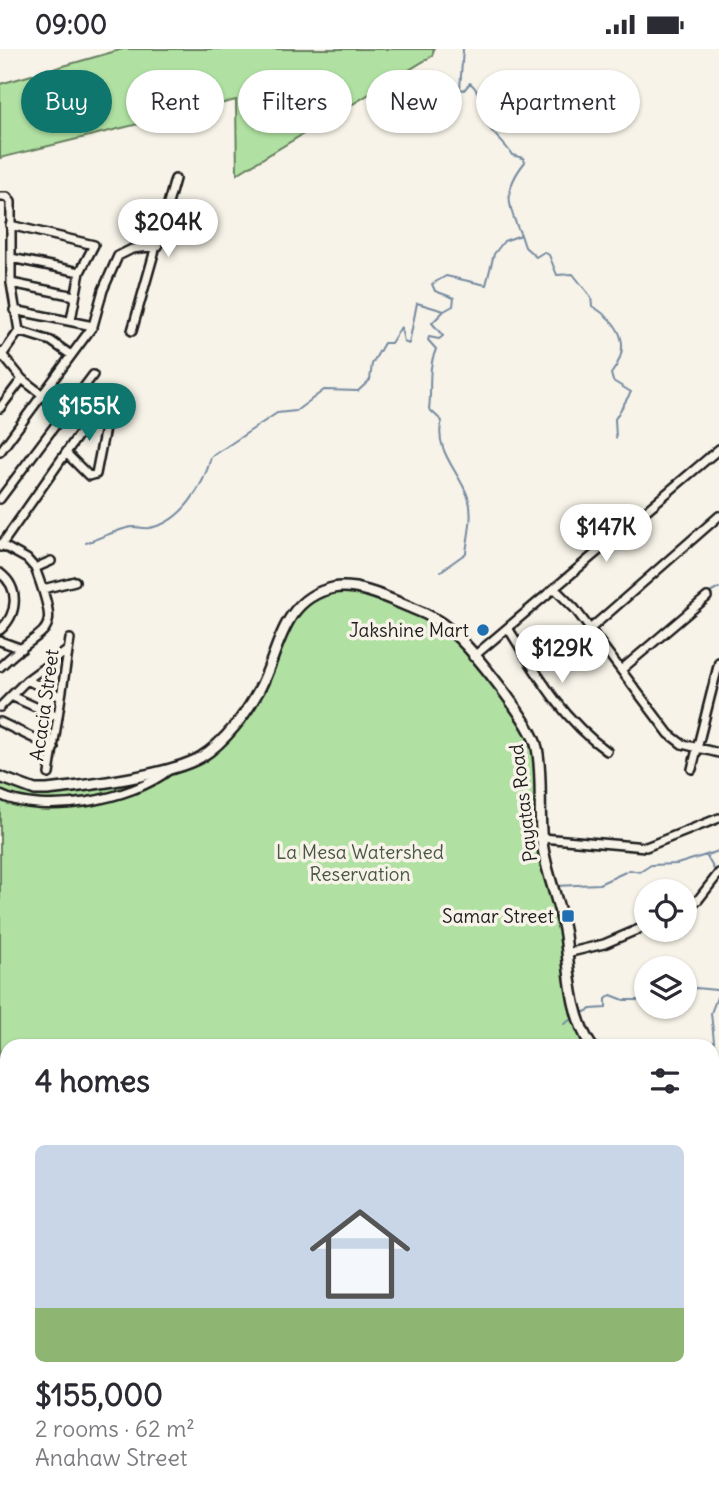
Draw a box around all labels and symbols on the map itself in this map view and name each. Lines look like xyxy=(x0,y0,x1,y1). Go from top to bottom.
pin: $204K xyxy=(119,199,217,259)
pin: $155K xyxy=(40,383,138,443)
pin: $147K xyxy=(557,505,655,564)
place label: Jakshine Mart xyxy=(349,618,469,642)
marker: Jakshine Mart xyxy=(475,622,491,638)
pin: $129K xyxy=(513,625,611,685)
street label: Acacia Street xyxy=(24,648,64,762)
street label: Payatas Road xyxy=(504,743,542,863)
park label: La Mesa Watershed Reservation xyxy=(276,840,444,886)
place label: Samar Street xyxy=(442,904,554,928)
marker: Samar Street xyxy=(560,908,576,924)

